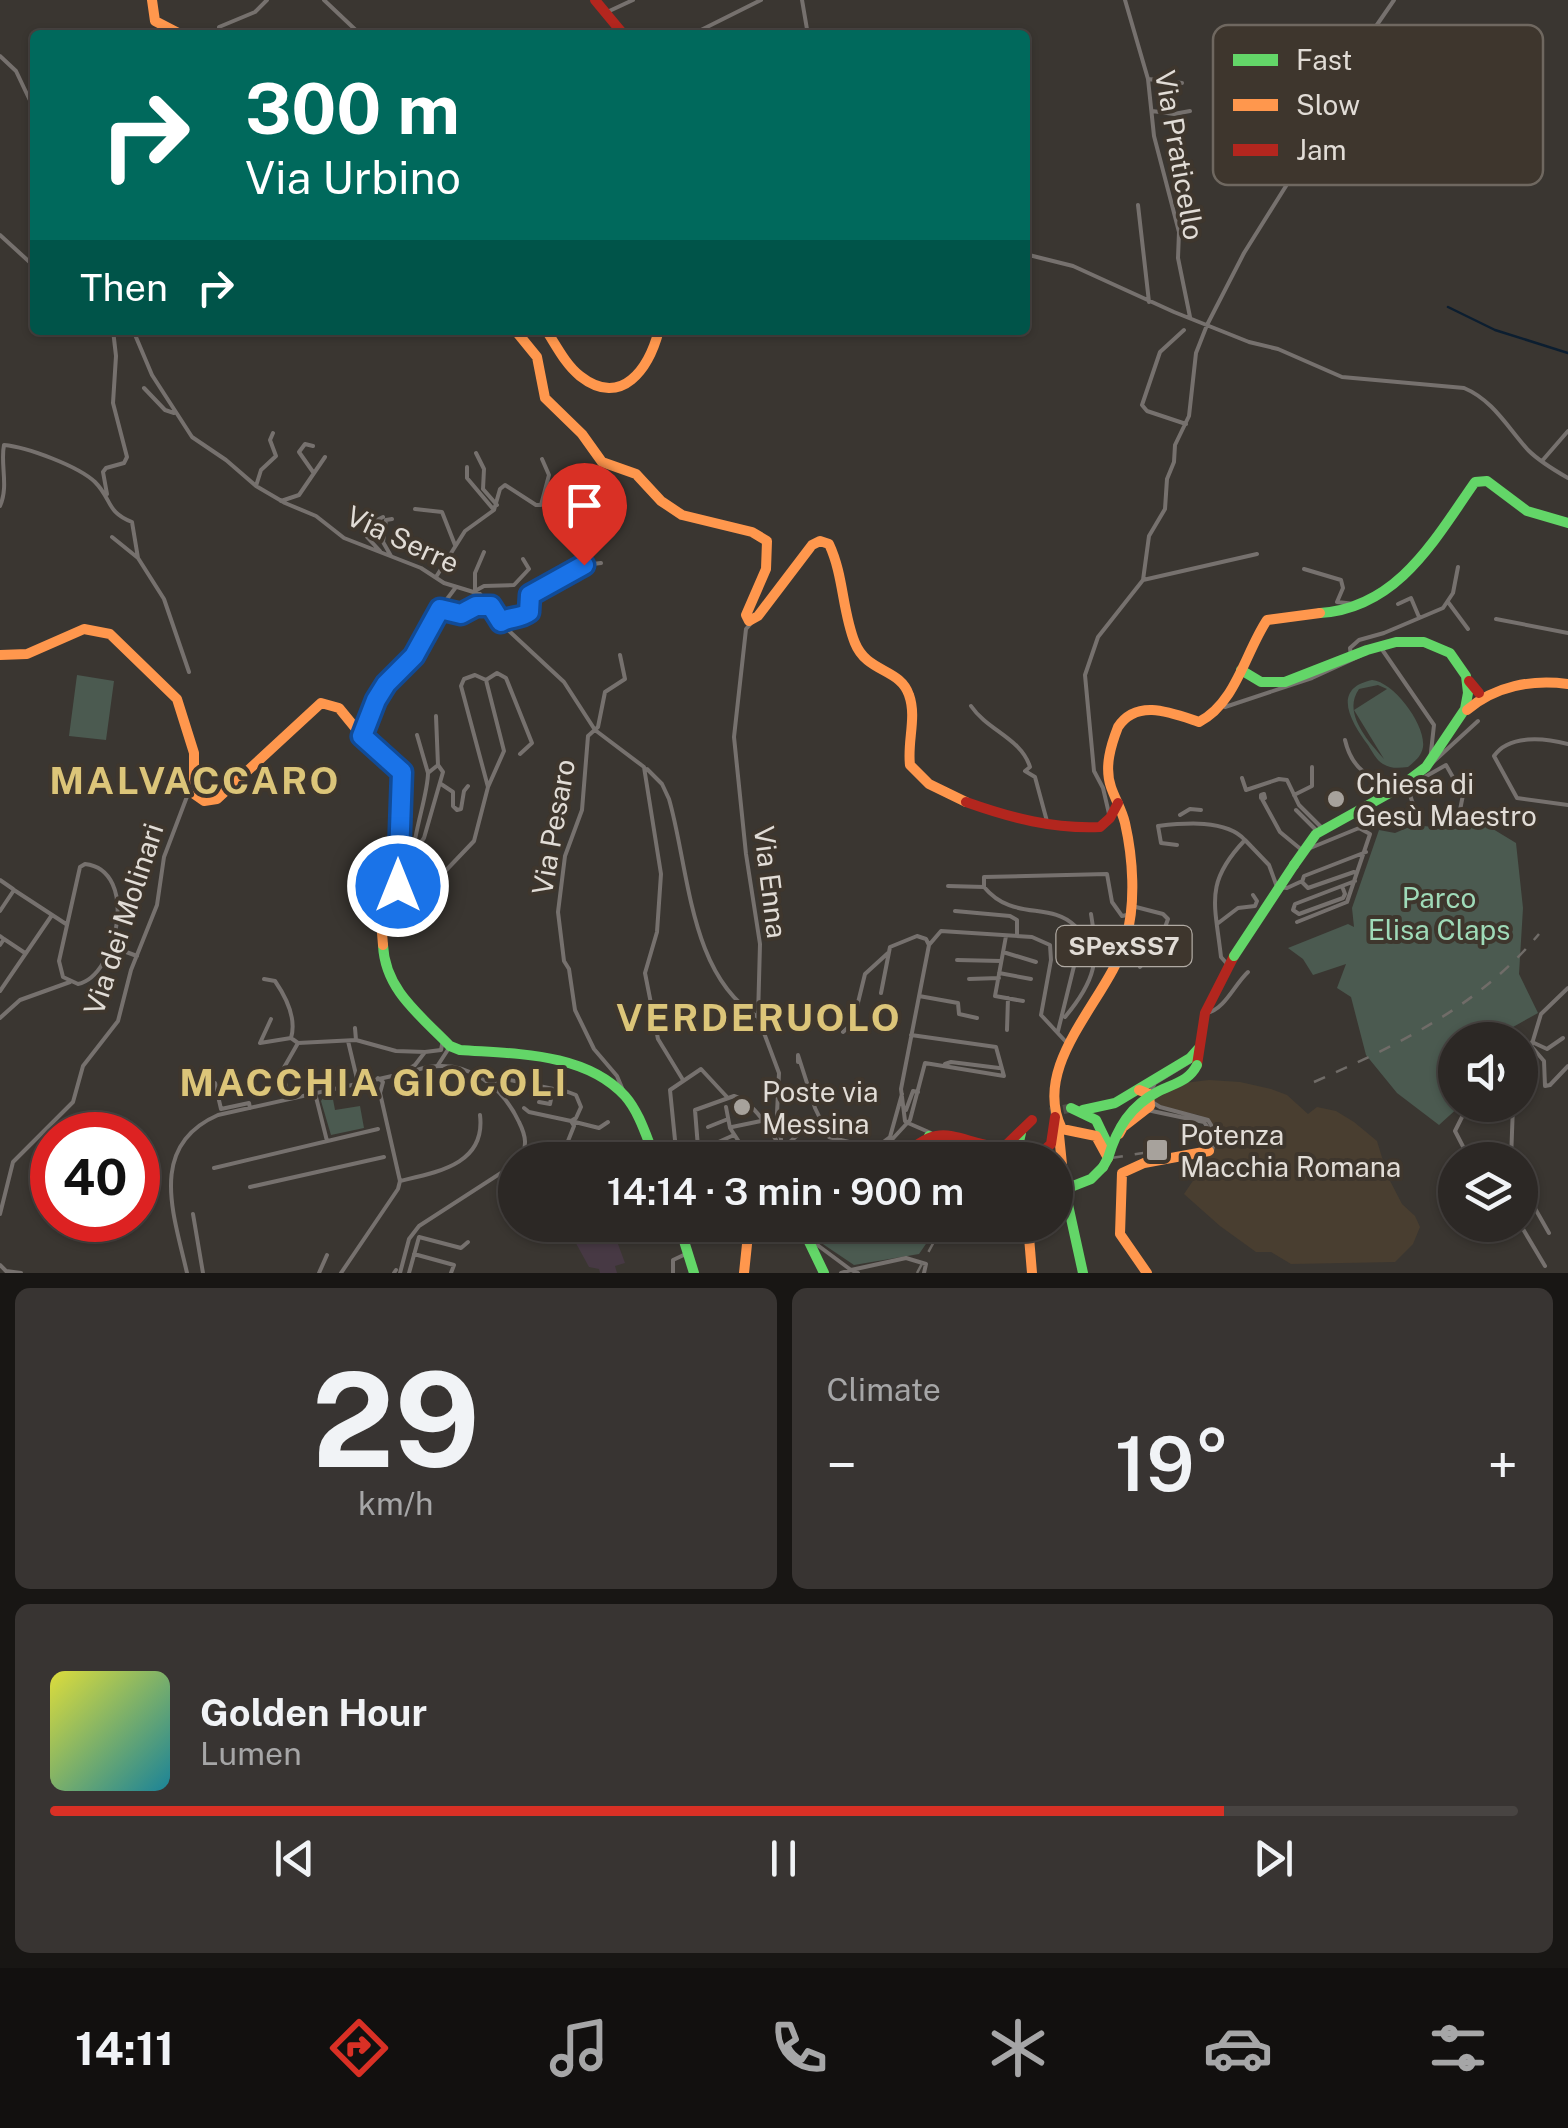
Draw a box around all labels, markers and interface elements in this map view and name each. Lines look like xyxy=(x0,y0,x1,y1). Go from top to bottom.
legend xyxy=(1213,25,1543,185)
text: Fast xyxy=(1296,43,1352,76)
text: 300 m xyxy=(245,67,460,150)
street label: Via Praticello xyxy=(1149,68,1211,242)
icon: right xyxy=(80,70,210,200)
text: Slow xyxy=(1296,88,1360,121)
text: Jam xyxy=(1296,133,1347,166)
text: Via Urbino xyxy=(245,151,461,204)
icon: right xyxy=(188,260,243,315)
text: Then xyxy=(80,265,168,310)
pin xyxy=(542,463,627,566)
icon: arrive xyxy=(557,478,612,533)
street label: Via Serre xyxy=(342,499,464,579)
street label: Via Pesaro xyxy=(525,756,581,898)
district label: MALVACCARO xyxy=(49,758,341,803)
place label: Chiesa di Gesù Maestro xyxy=(1356,767,1537,832)
marker: Chiesa di Gesù Maestro xyxy=(1325,788,1347,810)
street label: Via dei Molinari xyxy=(77,819,169,1019)
street label: Via Enna xyxy=(748,824,794,940)
position arrow xyxy=(346,834,450,938)
park label: Parco Elisa Claps xyxy=(1368,881,1510,946)
road number: SPexSS7 xyxy=(1056,926,1192,966)
district label: VERDERUOLO xyxy=(616,995,902,1040)
map controls xyxy=(1438,1022,1538,1242)
button: sound xyxy=(1438,1022,1538,1122)
district label: MACCHIA GIOCOLI xyxy=(179,1060,569,1105)
place label: Poste via Messina xyxy=(762,1075,879,1140)
marker: Poste via Messina xyxy=(731,1096,753,1118)
speed limit sign: 40 xyxy=(30,1112,160,1242)
place label: Potenza Macchia Romana xyxy=(1180,1118,1401,1183)
marker: Potenza Macchia Romana xyxy=(1144,1137,1170,1163)
button: layers xyxy=(1438,1142,1538,1242)
text: 14:14 · 3 min · 900 m xyxy=(607,1169,964,1214)
text: 29 xyxy=(312,1344,480,1496)
text: Climate xyxy=(827,1371,941,1408)
text: 19° xyxy=(1115,1420,1230,1508)
text: − xyxy=(827,1433,857,1497)
text: + xyxy=(1487,1433,1518,1497)
text: km/h xyxy=(358,1485,433,1522)
text: Golden Hour xyxy=(200,1690,427,1735)
text: Lumen xyxy=(200,1735,302,1772)
icon: previous xyxy=(267,1831,322,1886)
icon: pause xyxy=(756,1831,811,1886)
icon: next xyxy=(1246,1831,1301,1886)
icon: directions xyxy=(324,2013,394,2083)
icon: music xyxy=(544,2013,614,2083)
icon: phone xyxy=(764,2013,834,2083)
icon: climate xyxy=(983,2013,1053,2083)
icon: car xyxy=(1203,2013,1273,2083)
icon: filters xyxy=(1423,2013,1493,2083)
text: 14:11 xyxy=(75,2022,174,2075)

